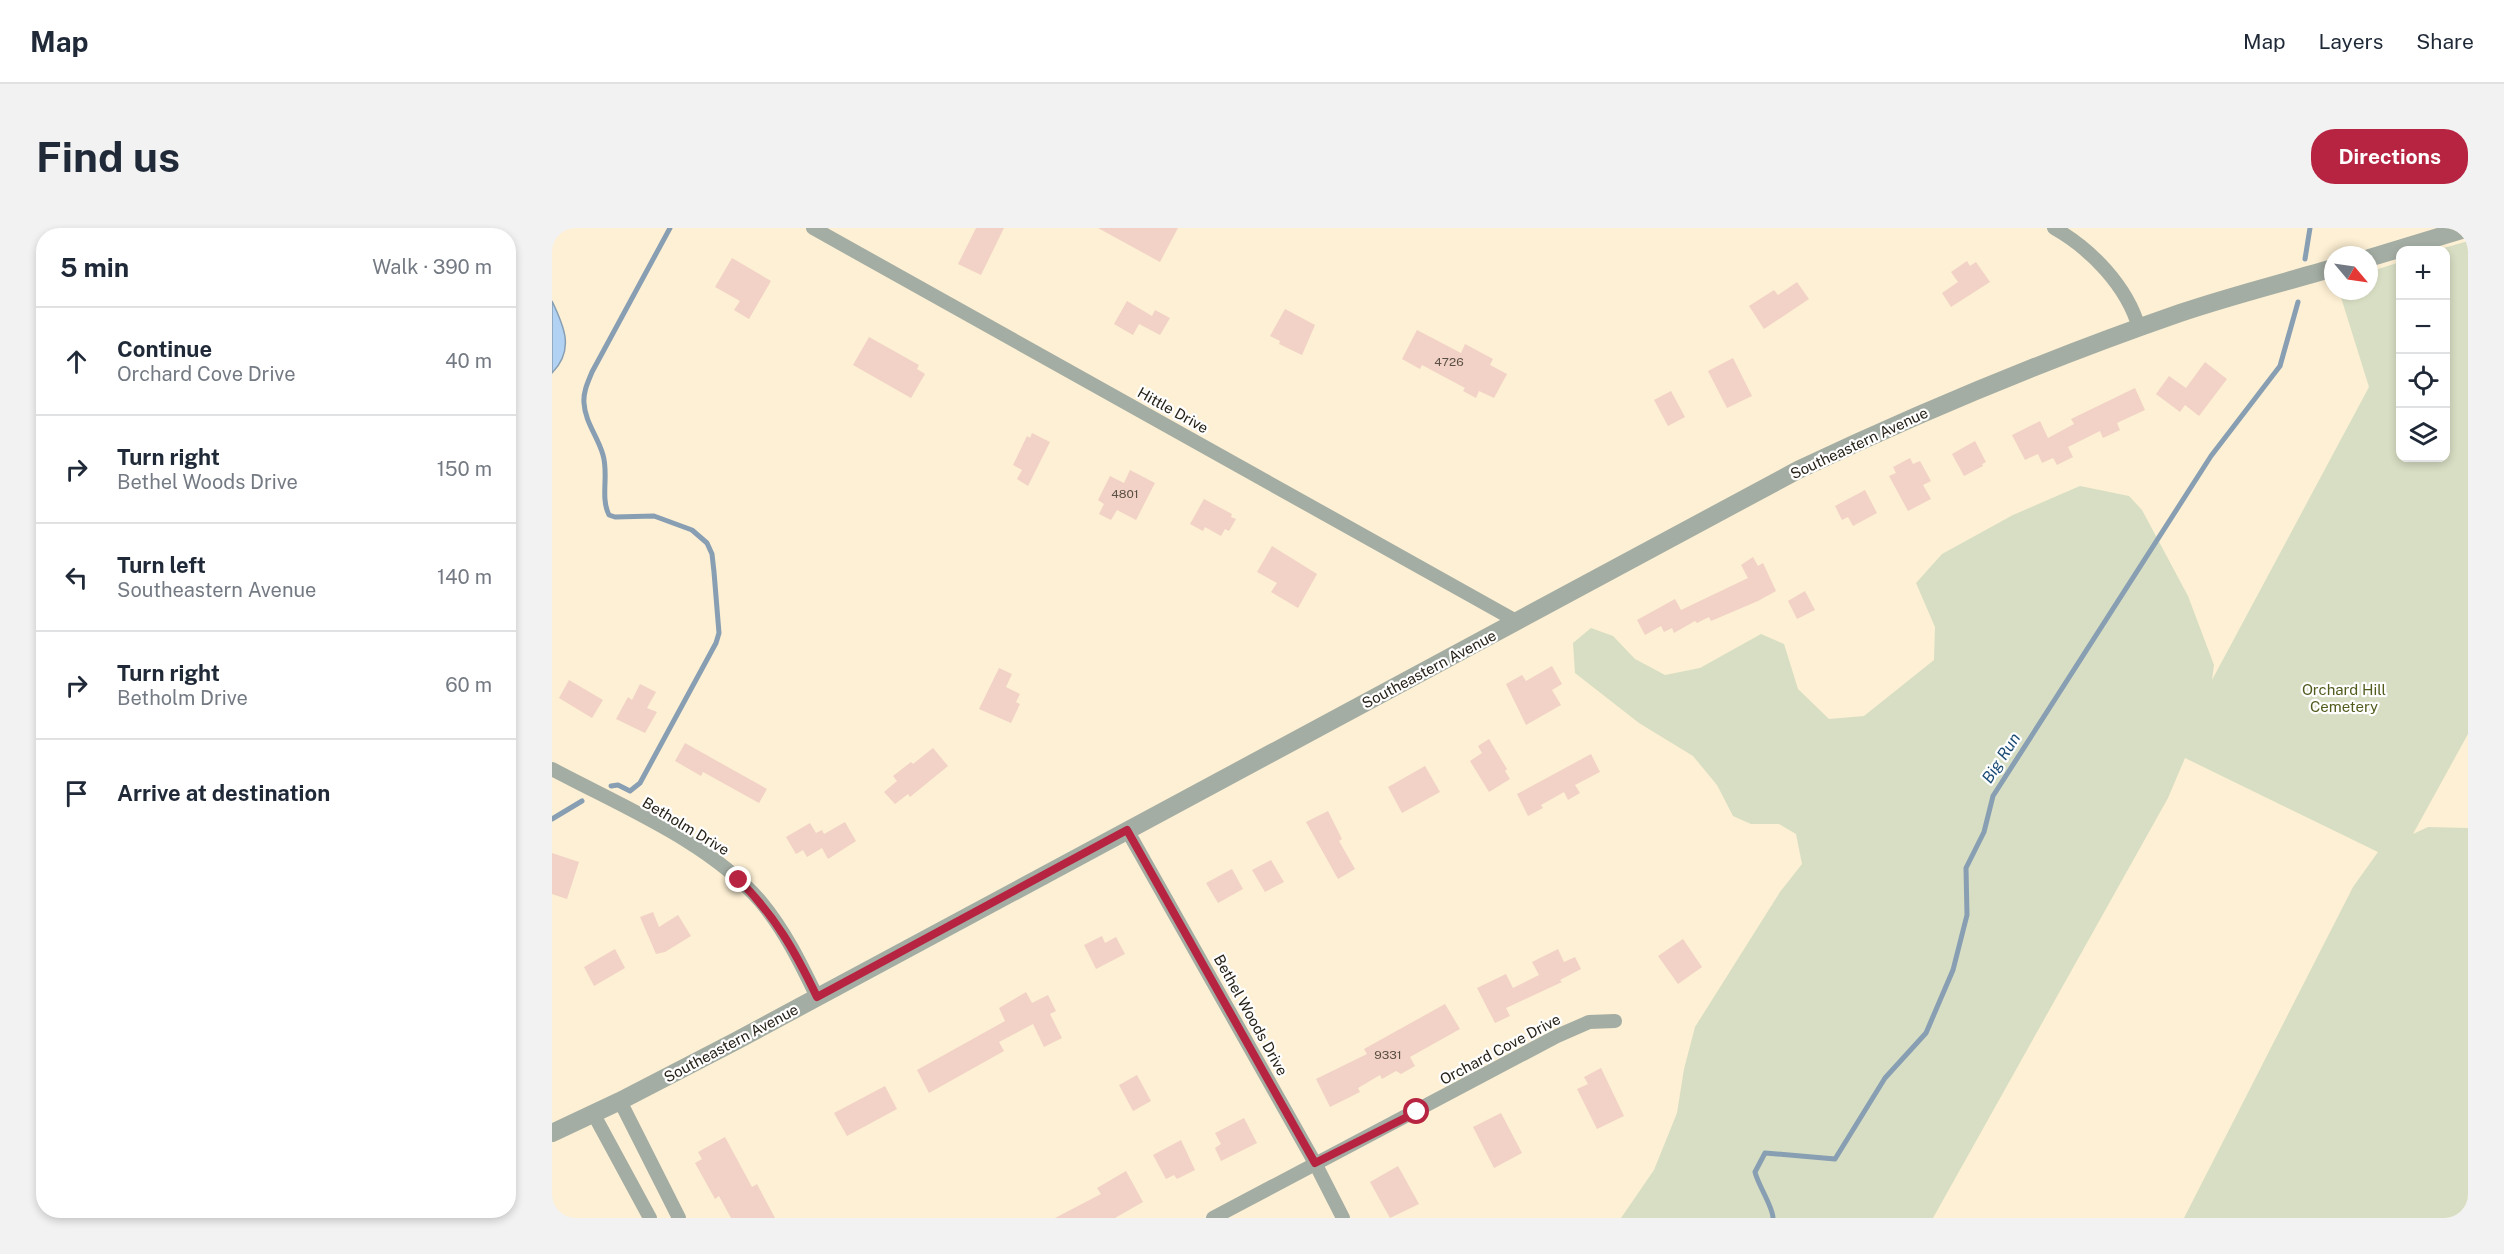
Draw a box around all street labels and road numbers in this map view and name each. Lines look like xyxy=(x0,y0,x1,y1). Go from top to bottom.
street label: Hittle Drive xyxy=(1135,384,1211,436)
street label: Southeastern Avenue xyxy=(1788,404,1930,482)
street label: Southeastern Avenue xyxy=(1359,626,1499,712)
street label: Betholm Drive xyxy=(640,793,732,859)
street label: Bethel Woods Drive xyxy=(1211,952,1291,1078)
street label: Southeastern Avenue xyxy=(661,1000,801,1086)
street label: Orchard Cove Drive xyxy=(1437,1010,1563,1088)

